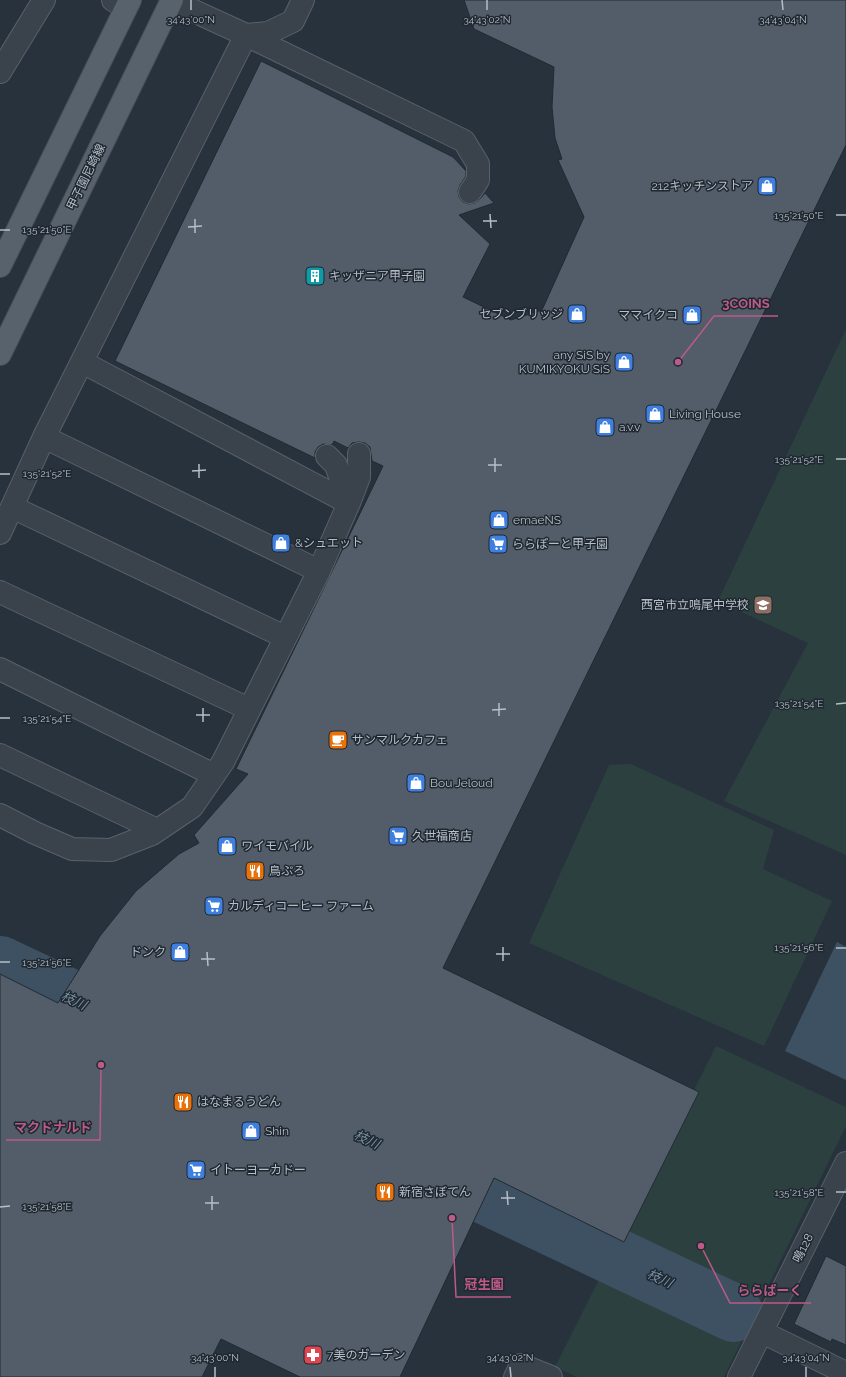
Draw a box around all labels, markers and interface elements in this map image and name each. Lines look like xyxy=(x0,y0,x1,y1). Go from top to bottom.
text: 34°43'00"N xyxy=(167,14,215,25)
text: 34°43'02"N xyxy=(463,14,511,25)
text: 34°43'04"N xyxy=(759,14,807,25)
street label: 甲子園尼崎線 xyxy=(64,142,108,212)
shop icon: 212キッチンストア xyxy=(756,175,778,197)
place label: 212キッチンストア xyxy=(652,179,753,193)
text: 135°21'50"E xyxy=(774,210,824,221)
text: 135°21'50"E xyxy=(22,224,72,235)
building icon: キッザニア甲子園 xyxy=(304,265,326,287)
place label: キッザニア甲子園 xyxy=(329,269,425,283)
callout: 3COINS xyxy=(714,291,778,316)
text: 3COINS xyxy=(722,296,770,311)
shop icon: セブンブリッジ xyxy=(566,303,588,325)
shop icon: ママイクコ xyxy=(681,304,703,326)
place label: セブンブリッジ xyxy=(479,307,563,321)
place label: ママイクコ xyxy=(618,308,678,322)
place label: any SiS by KUMIKYOKU SiS xyxy=(519,348,610,376)
shop icon: any SiS by KUMIKYOKU SiS xyxy=(613,351,635,373)
shop icon: Living House xyxy=(644,403,666,425)
place label: Living House xyxy=(669,407,741,421)
shop icon: a.v.v xyxy=(594,416,616,438)
place label: a.v.v xyxy=(619,420,641,434)
text: 135°21'52"E xyxy=(775,454,823,465)
text: 135°21'52"E xyxy=(23,468,71,479)
shop icon: emaeNS xyxy=(488,509,510,531)
place label: emaeNS xyxy=(513,513,561,527)
shop icon: &シュエット xyxy=(270,532,292,554)
supermarket icon: ららぽーと甲子園 xyxy=(487,533,509,555)
place label: &シュエット xyxy=(295,536,363,550)
place label: ららぽーと甲子園 xyxy=(512,537,608,551)
school or university icon: 西宮市立鳴尾中学校 xyxy=(752,594,774,616)
place label: 西宮市立鳴尾中学校 xyxy=(641,598,749,612)
text: 135°21'54"E xyxy=(775,698,823,709)
text: 135°21'54"E xyxy=(23,713,71,724)
cafe icon: サンマルクカフェ xyxy=(327,729,349,751)
place label: サンマルクカフェ xyxy=(352,733,448,747)
shop icon: Bou Jeloud xyxy=(405,772,427,794)
place label: Bou Jeloud xyxy=(430,776,493,790)
supermarket icon: 久世福商店 xyxy=(387,825,409,847)
place label: 久世福商店 xyxy=(412,829,472,843)
shop icon: ワイモバイル xyxy=(216,835,238,857)
place label: ワイモバイル xyxy=(241,839,313,853)
restaurant icon: 鳥ぷろ xyxy=(244,860,266,882)
place label: 鳥ぷろ xyxy=(269,864,305,878)
supermarket icon: カルディコーヒー ファーム xyxy=(203,895,225,917)
place label: カルディコーヒー ファーム xyxy=(228,899,374,913)
shop icon: ドンク xyxy=(169,941,191,963)
text: 135°21'56"E xyxy=(774,942,824,953)
place label: ドンク xyxy=(130,945,166,959)
text: 135°21'56"E xyxy=(22,957,72,968)
water label: 枝川 xyxy=(59,988,91,1014)
restaurant icon: はなまるうどん xyxy=(172,1091,194,1113)
place label: はなまるうどん xyxy=(197,1095,281,1109)
callout: マクドナルド xyxy=(6,1115,100,1140)
text: マクドナルド xyxy=(14,1120,92,1135)
shop icon: Shin xyxy=(240,1120,262,1142)
place label: Shin xyxy=(265,1124,289,1138)
water label: 枝川 xyxy=(352,1127,384,1153)
supermarket icon: イトーヨーカドー xyxy=(185,1159,207,1181)
place label: イトーヨーカドー xyxy=(210,1163,306,1177)
restaurant icon: 新宿さぼてん xyxy=(374,1181,396,1203)
place label: 新宿さぼてん xyxy=(399,1185,471,1199)
text: 135°21'58"E xyxy=(774,1187,824,1198)
text: 135°21'58"E xyxy=(22,1201,72,1212)
street label: 鳴128 xyxy=(790,1231,816,1265)
water label: 枝川 xyxy=(645,1266,677,1292)
callout: 冠生園 xyxy=(456,1272,511,1297)
text: 冠生園 xyxy=(464,1277,504,1292)
callout: ららぱーく xyxy=(730,1278,811,1303)
text: ららぱーく xyxy=(737,1283,803,1298)
pharmacy icon: 7美のガーデン xyxy=(302,1344,324,1366)
place label: 7美のガーデン xyxy=(327,1348,405,1362)
text: 34°43'00"N xyxy=(191,1352,239,1363)
text: 34°43'02"N xyxy=(486,1352,534,1363)
text: 34°43'04"N xyxy=(782,1352,830,1363)

